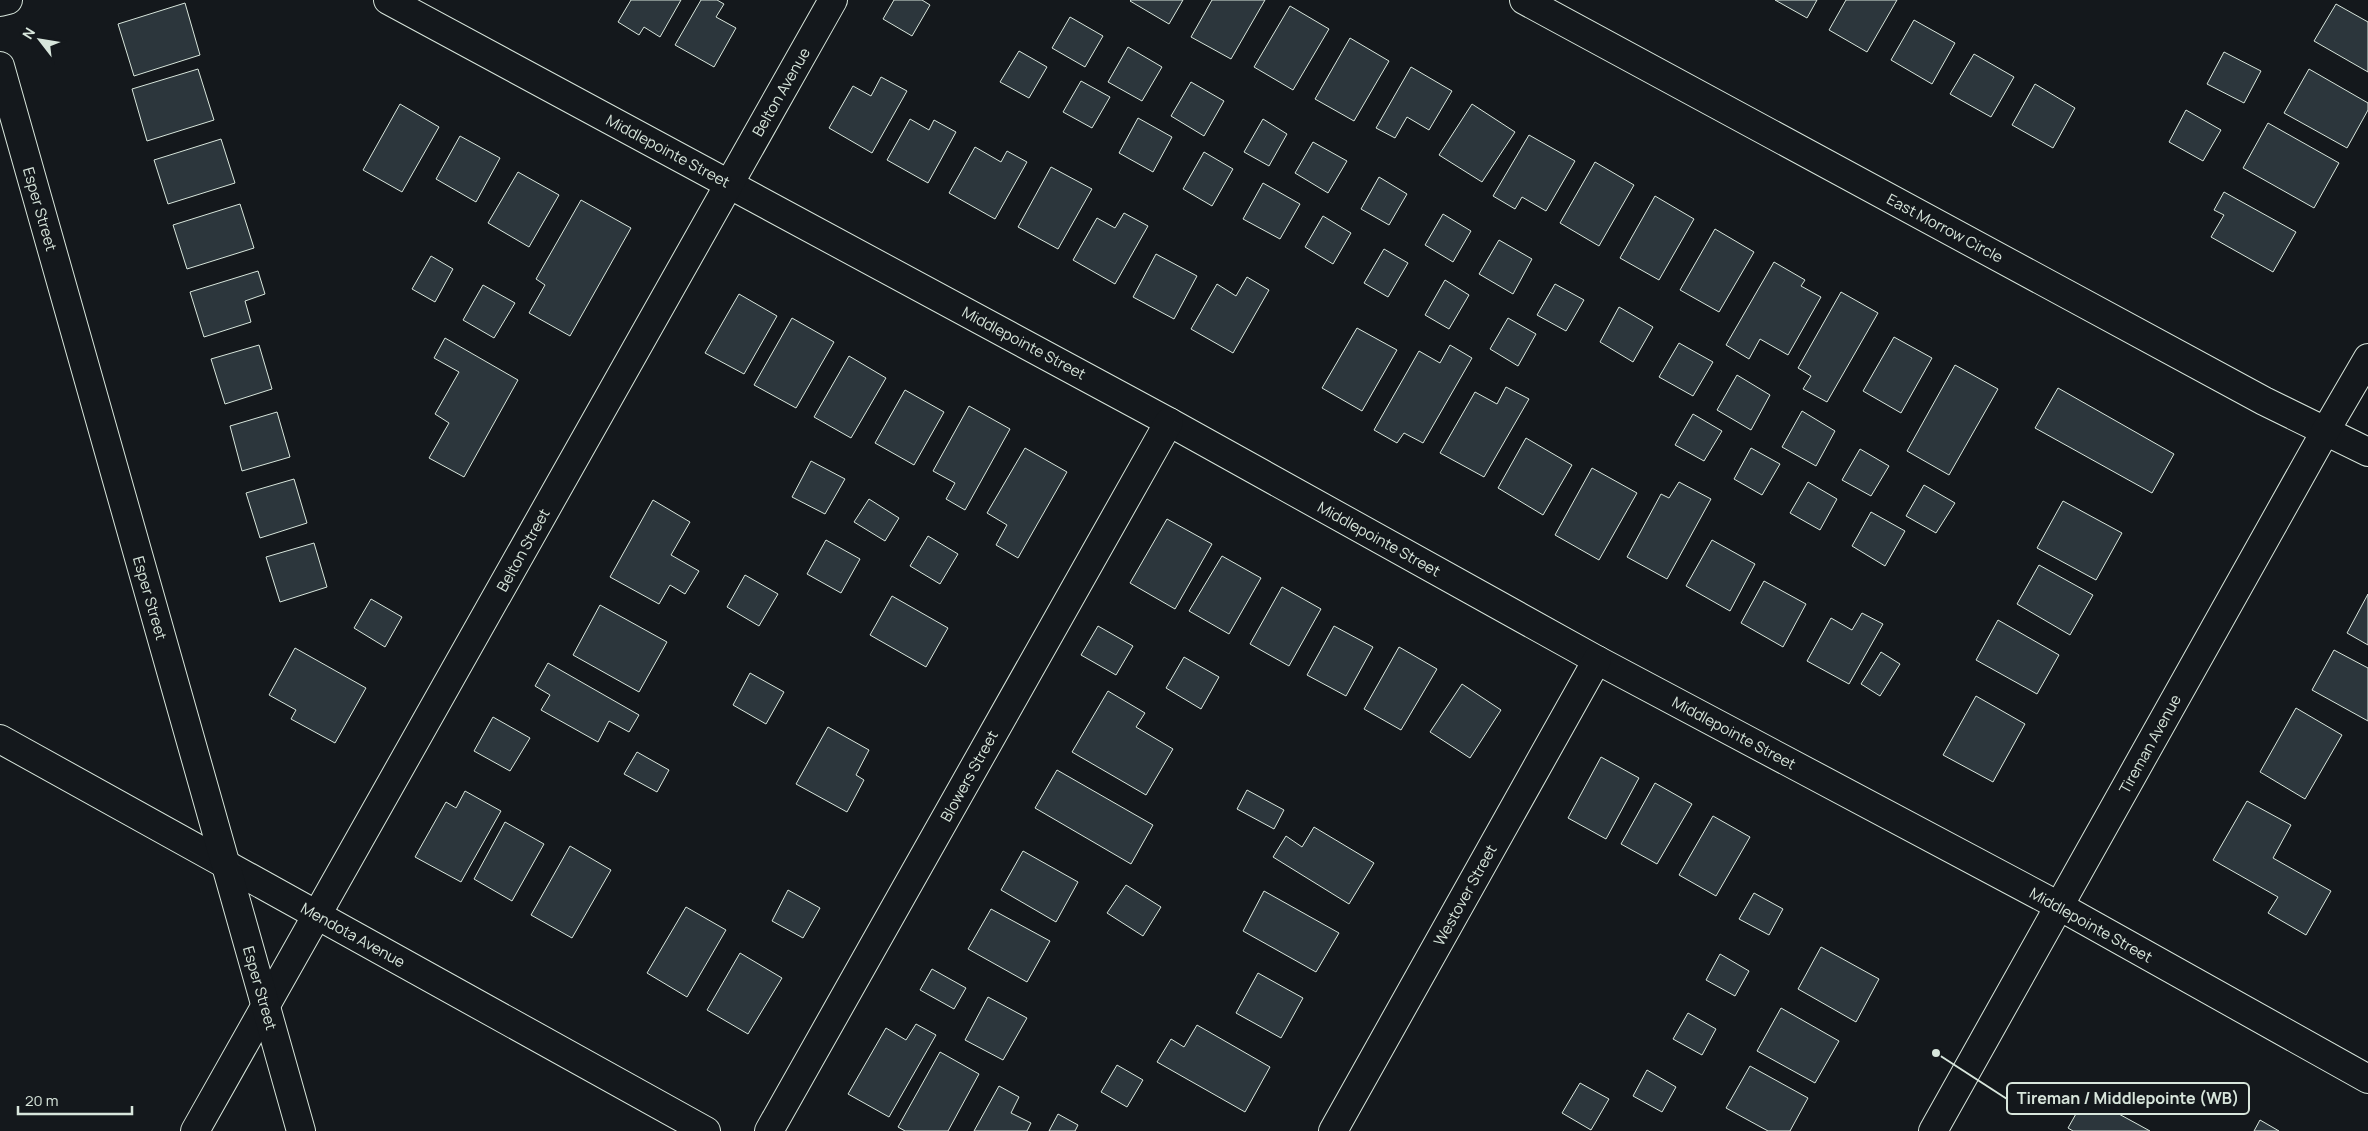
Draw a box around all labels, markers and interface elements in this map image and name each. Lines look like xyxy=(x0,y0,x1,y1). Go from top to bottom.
north arrow xyxy=(15,15,65,65)
text: N xyxy=(18,24,39,42)
street label: Belton Avenue xyxy=(747,44,815,140)
street label: Middlepointe Street xyxy=(602,109,734,193)
street label: Esper Street xyxy=(18,165,62,253)
street label: East Morrow Circle xyxy=(1883,188,2007,268)
street label: Middlepointe Street xyxy=(958,301,1090,385)
street label: Middlepointe Street xyxy=(1314,496,1444,582)
street label: Belton Street xyxy=(492,505,554,595)
street label: Esper Street xyxy=(128,554,172,642)
street label: Tireman Avenue xyxy=(2114,690,2186,797)
street label: Middlepointe Street xyxy=(1668,691,1800,775)
street label: Blowers Street xyxy=(935,727,1003,825)
street label: Westover Street xyxy=(1429,841,1501,949)
street label: Middlepointe Street xyxy=(2026,882,2156,968)
street label: Mendota Avenue xyxy=(297,898,409,973)
street label: Esper Street xyxy=(238,944,282,1032)
callout: Tireman / Middlepointe (WB) xyxy=(2007,1083,2249,1114)
scale bar xyxy=(18,1084,131,1116)
text: Tireman / Middlepointe (WB) xyxy=(2017,1087,2239,1109)
text: 20 m xyxy=(25,1090,58,1111)

